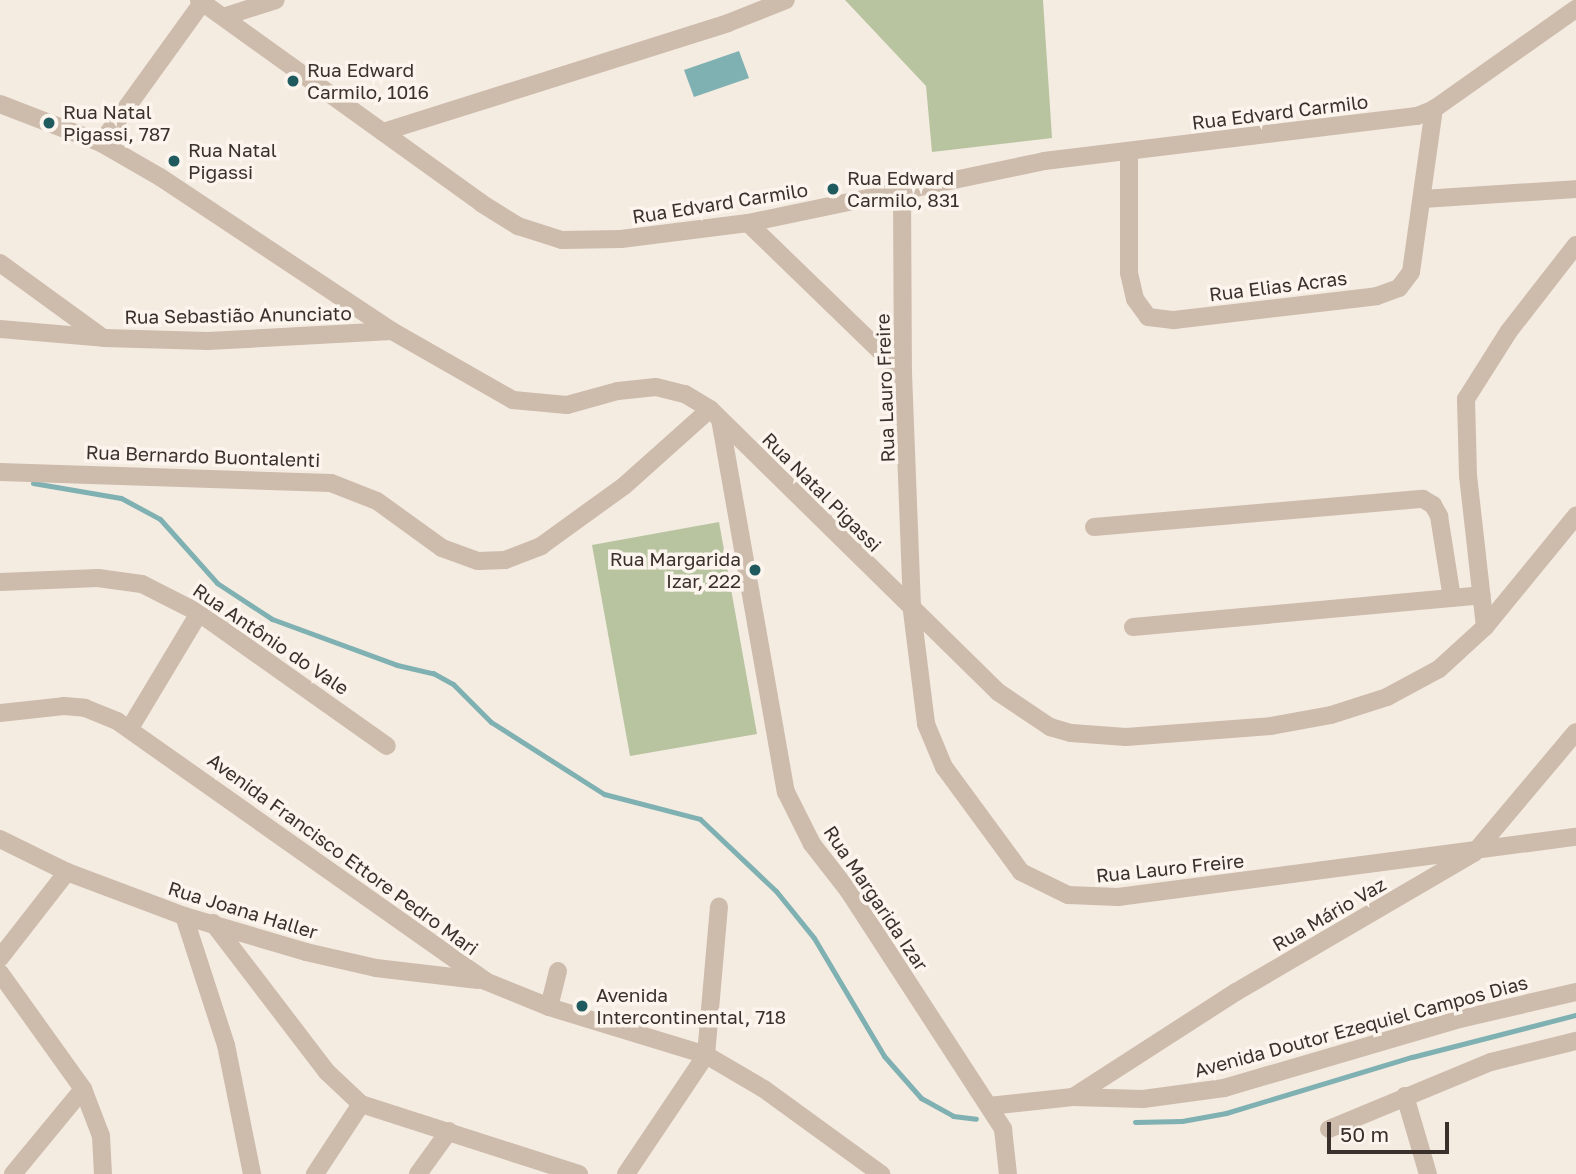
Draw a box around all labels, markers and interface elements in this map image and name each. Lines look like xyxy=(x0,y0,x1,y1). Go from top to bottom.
place label: Rua Edward Carmilo, 1016 xyxy=(307,59,429,103)
marker: Rua Edward Carmilo, 1016 xyxy=(285,73,301,89)
street label: Rua Edvard Carmilo xyxy=(1191,90,1369,134)
place label: Rua Natal Pigassi, 787 xyxy=(63,101,170,145)
marker: Rua Natal Pigassi, 787 xyxy=(41,115,57,131)
place label: Rua Natal Pigassi xyxy=(188,139,277,183)
marker: Rua Natal Pigassi xyxy=(166,153,182,169)
place label: Rua Edward Carmilo, 831 xyxy=(847,167,959,211)
street label: Rua Edvard Carmilo xyxy=(631,178,809,228)
marker: Rua Edward Carmilo, 831 xyxy=(825,181,841,197)
street label: Rua Elias Acras xyxy=(1208,266,1348,306)
street label: Rua Sebastião Anunciato xyxy=(124,302,352,328)
street label: Rua Lauro Freire xyxy=(871,313,899,463)
street label: Rua Natal Pigassi xyxy=(758,428,886,556)
street label: Rua Bernardo Buontalenti xyxy=(85,441,321,471)
place label: Rua Margarida Izar, 222 xyxy=(610,548,741,592)
marker: Rua Margarida Izar, 222 xyxy=(747,562,763,578)
street label: Rua Antônio do Vale xyxy=(189,578,353,700)
street label: Avenida Francisco Ettore Pedro Mari xyxy=(203,748,483,960)
street label: Rua Margarida Izar xyxy=(819,821,933,975)
street label: Rua Lauro Freire xyxy=(1095,849,1245,887)
street label: Rua Mário Vaz xyxy=(1268,872,1390,956)
street label: Rua Joana Haller xyxy=(166,876,320,944)
street label: Avenida Doutor Ezequiel Campos Dias xyxy=(1192,970,1530,1082)
place label: Avenida Intercontinental, 718 xyxy=(596,984,786,1028)
marker: Avenida Intercontinental, 718 xyxy=(574,998,590,1014)
scale bar xyxy=(1331,1108,1454,1152)
text: 50 m xyxy=(1340,1121,1389,1147)

